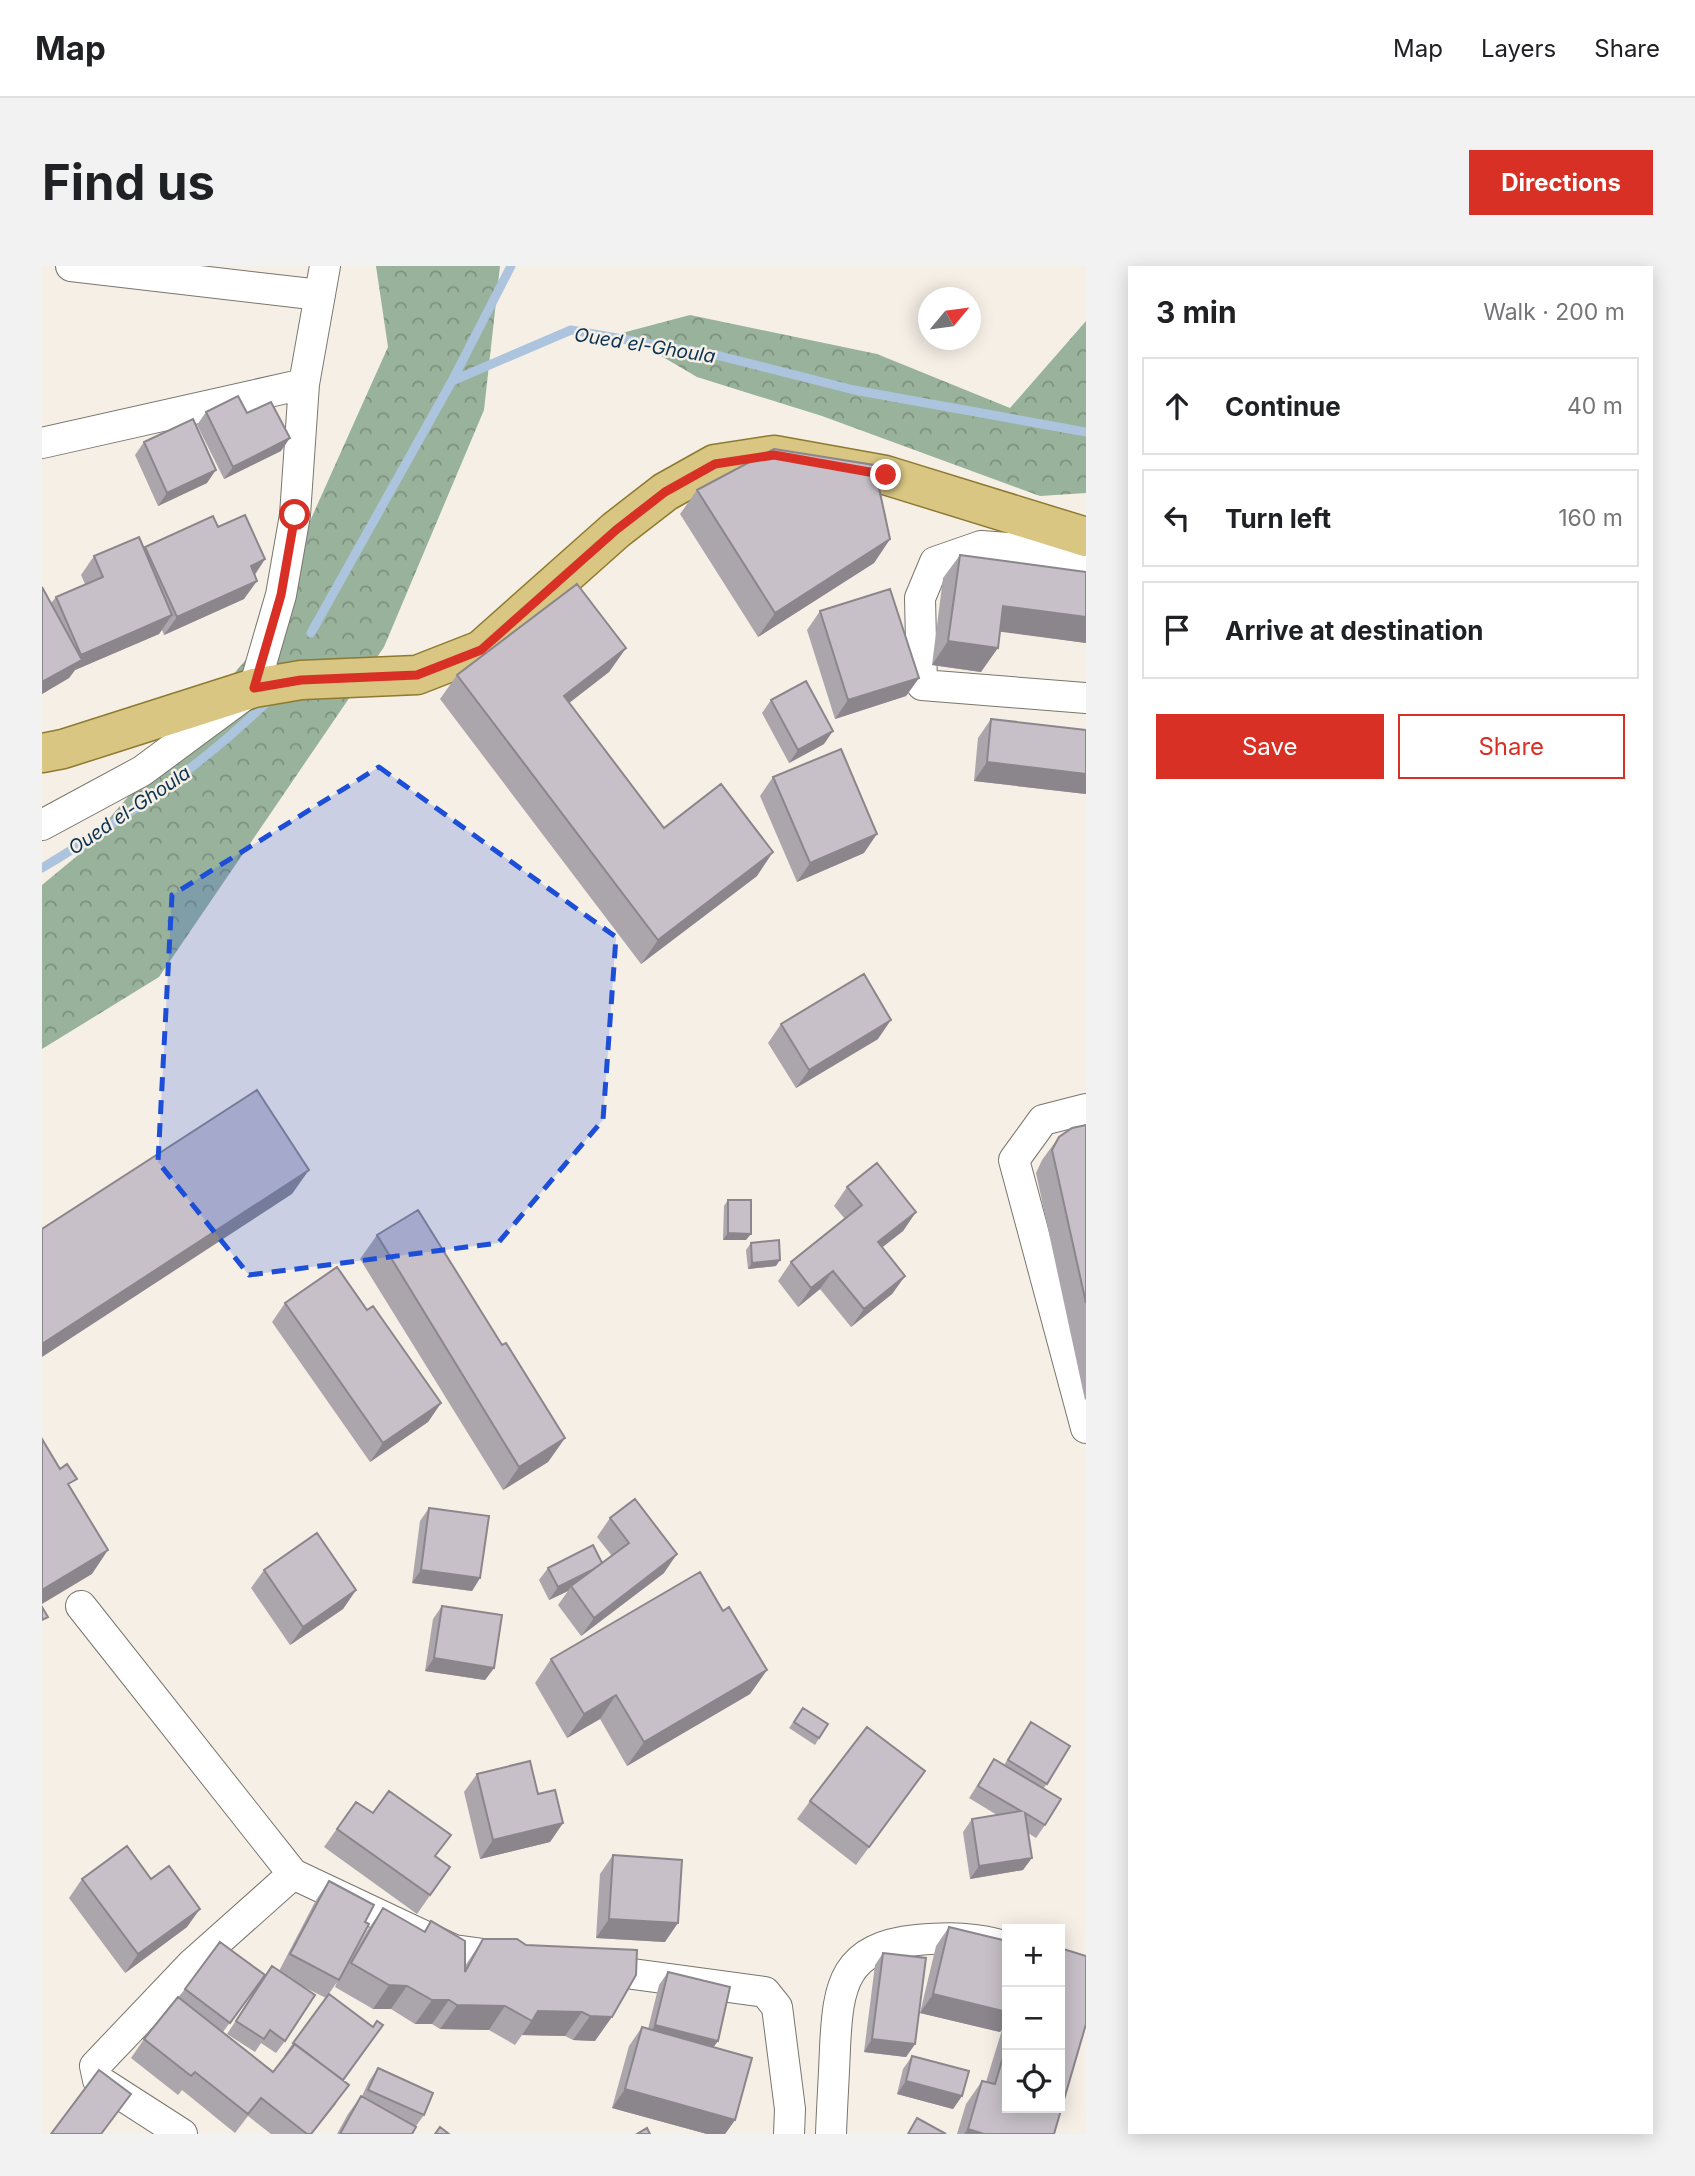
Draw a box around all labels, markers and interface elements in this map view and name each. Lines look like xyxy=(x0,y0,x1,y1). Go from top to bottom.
text: Map xyxy=(35,28,106,68)
text: Map xyxy=(1393,34,1443,63)
text: Layers xyxy=(1481,34,1556,63)
text: Share xyxy=(1594,34,1660,63)
button: Directions xyxy=(1469,150,1653,215)
text: Find us xyxy=(42,153,215,212)
north arrow xyxy=(918,287,981,350)
text: 3 min xyxy=(1156,294,1237,330)
text: Walk · 200 m xyxy=(1483,298,1625,326)
water label: Oued el-Ghoula xyxy=(573,323,717,368)
icon: ahead xyxy=(1158,387,1196,425)
text: Continue xyxy=(1225,391,1341,422)
text: 40 m xyxy=(1567,392,1623,420)
route end xyxy=(870,459,901,490)
route start xyxy=(279,499,310,530)
icon: left xyxy=(1158,499,1196,537)
text: Turn left xyxy=(1225,503,1331,534)
text: 160 m xyxy=(1558,504,1623,532)
icon: arrive xyxy=(1158,611,1196,649)
text: Arrive at destination xyxy=(1225,615,1484,646)
button: Save xyxy=(1156,714,1384,779)
button: Share xyxy=(1398,714,1625,779)
water label: Oued el-Ghoula xyxy=(64,761,195,860)
map controls xyxy=(1002,1924,1065,2113)
button: + xyxy=(1002,1924,1065,1987)
button: − xyxy=(1002,1987,1065,2050)
button: locate xyxy=(1002,2050,1065,2113)

